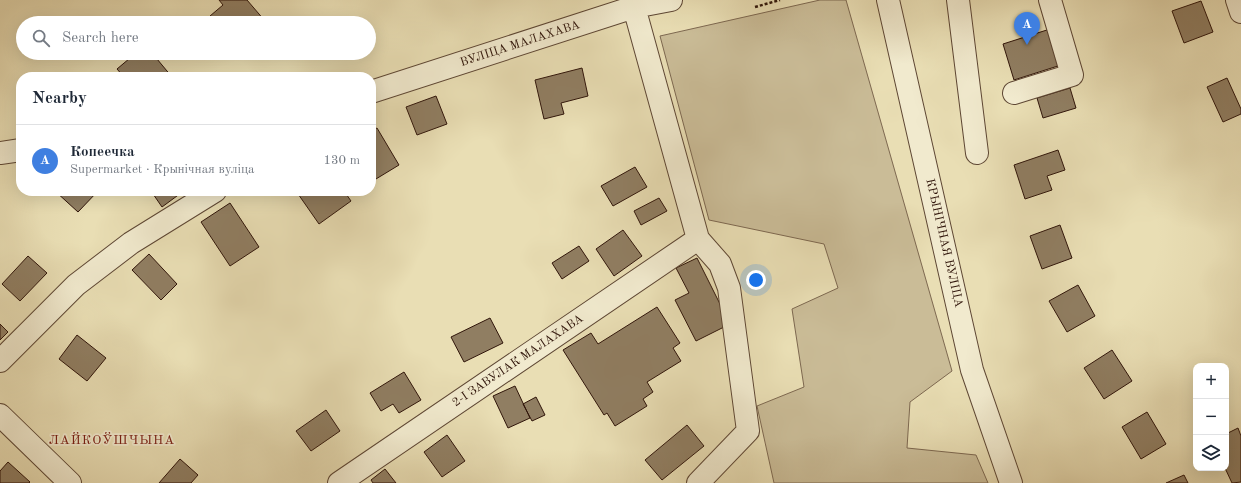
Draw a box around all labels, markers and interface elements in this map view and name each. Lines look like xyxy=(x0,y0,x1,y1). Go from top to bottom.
pin: A xyxy=(1014,12,1040,45)
search box xyxy=(16,16,376,60)
street label: ВУЛІЦА МАЛАХАВА xyxy=(459,19,581,69)
icon: search xyxy=(30,27,52,49)
text: Search here xyxy=(62,31,139,46)
text: Nearby xyxy=(32,90,87,107)
text: Копеечка xyxy=(70,145,135,160)
text: A xyxy=(40,154,50,167)
text: 130 m xyxy=(323,154,360,167)
text: Supermarket · Крынічная вуліца xyxy=(70,163,255,176)
street label: КРЫНІЧНАЯ ВУЛІЦА xyxy=(923,177,965,309)
your location xyxy=(746,270,766,290)
street label: 2-І ЗАВУЛАК МАЛАХАВА xyxy=(450,313,586,409)
map controls xyxy=(1193,363,1229,471)
button: + xyxy=(1193,363,1229,399)
button: − xyxy=(1193,399,1229,435)
district label: ЛАЙКОЎШЧЫНА xyxy=(49,432,175,447)
button: layers xyxy=(1193,435,1229,471)

